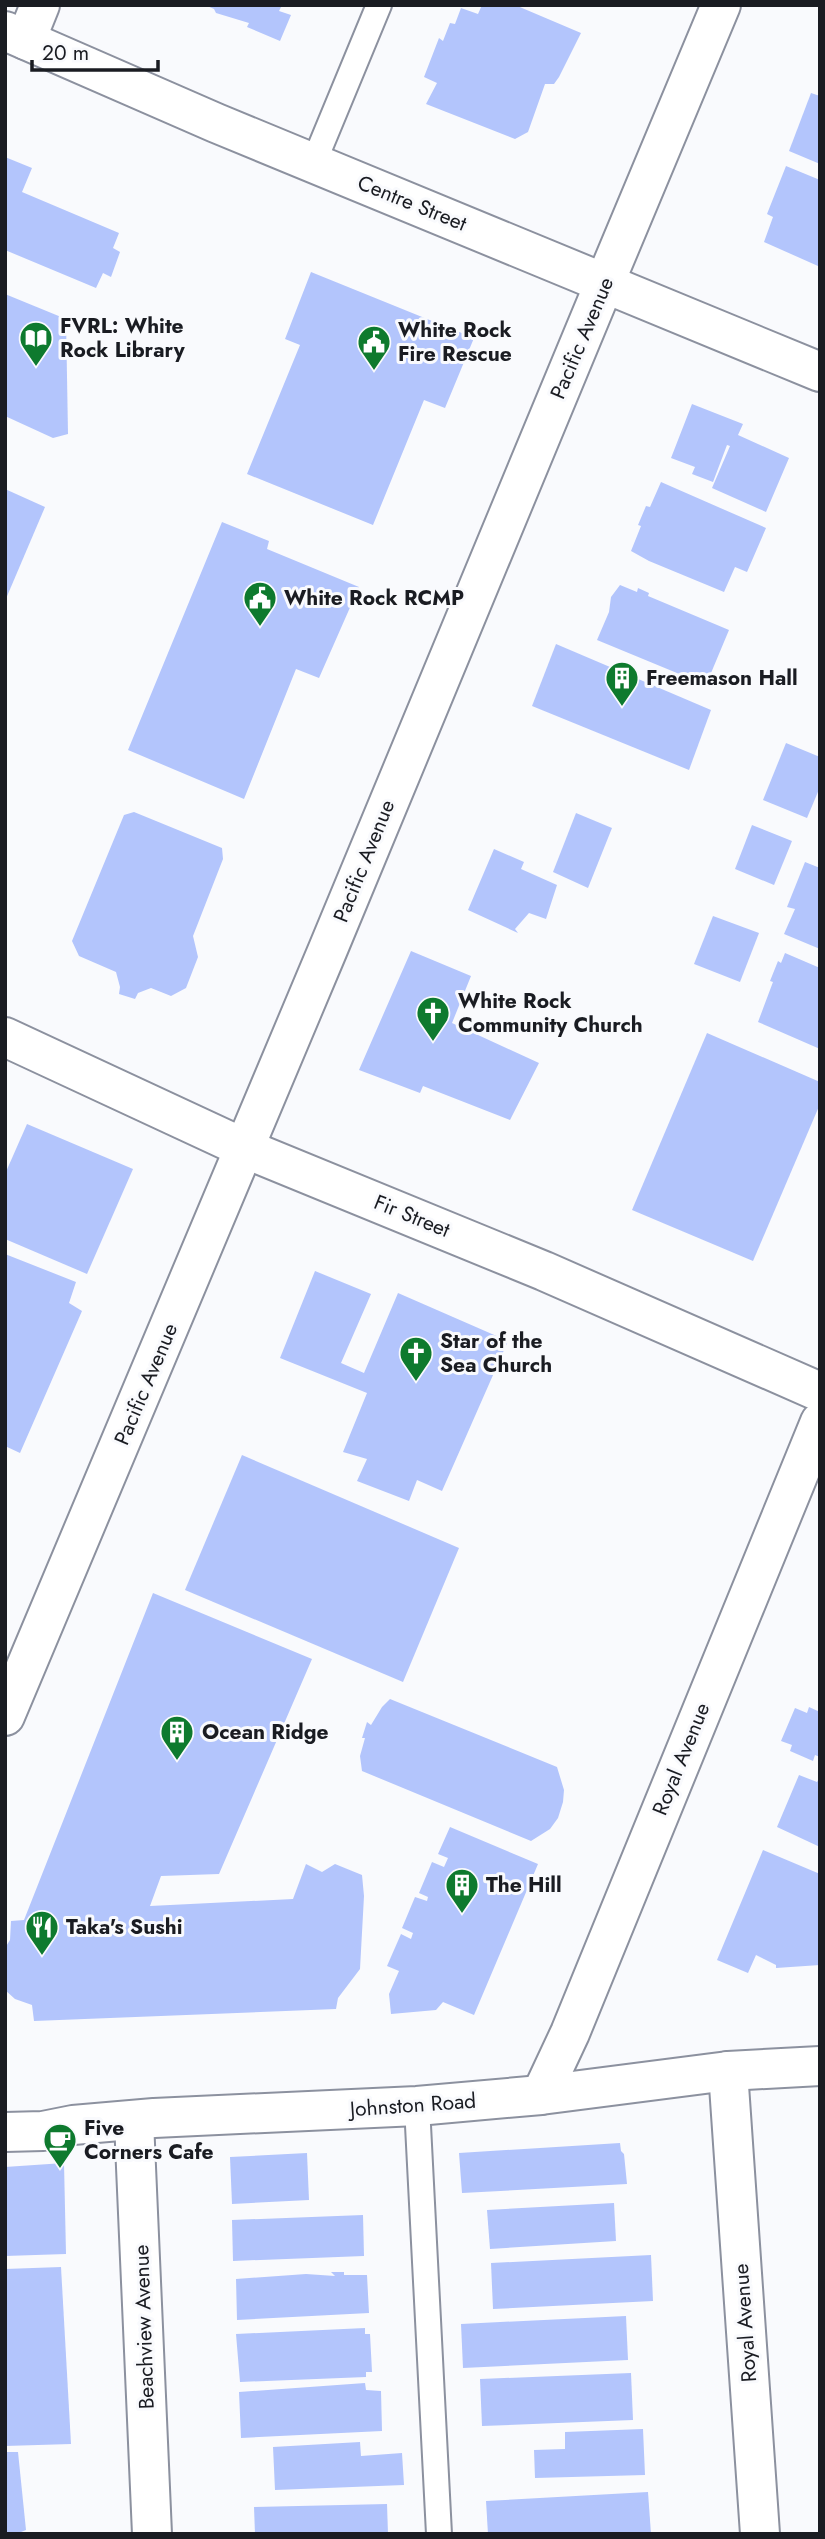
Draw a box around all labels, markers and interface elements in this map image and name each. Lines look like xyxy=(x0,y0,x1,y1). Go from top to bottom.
scale bar xyxy=(32,28,158,72)
text: 20 m xyxy=(42,38,89,68)
street label: Centre Street xyxy=(353,167,471,239)
street label: Pacific Avenue xyxy=(543,272,621,404)
place label: FVRL: White Rock Library xyxy=(60,311,186,365)
place label: White Rock Fire Rescue xyxy=(398,315,512,369)
library icon: FVRL: White Rock Library xyxy=(17,319,55,368)
public building icon: White Rock Fire Rescue xyxy=(355,323,393,372)
public building icon: White Rock RCMP xyxy=(241,579,279,628)
place label: White Rock RCMP xyxy=(284,583,464,613)
building icon: Freemason Hall xyxy=(603,659,641,708)
place label: Freemason Hall xyxy=(646,663,798,693)
street label: Pacific Avenue xyxy=(326,795,402,927)
place label: White Rock Community Church xyxy=(458,986,643,1040)
church icon: White Rock Community Church xyxy=(414,994,452,1043)
street label: Fir Street xyxy=(369,1187,455,1245)
street label: Pacific Avenue xyxy=(107,1318,185,1450)
place label: Star of the Sea Church xyxy=(440,1326,552,1380)
church icon: Star of the Sea Church xyxy=(397,1334,435,1383)
street label: Royal Avenue xyxy=(645,1698,717,1820)
building icon: Ocean Ridge xyxy=(158,1713,196,1762)
place label: Ocean Ridge xyxy=(202,1717,329,1747)
building icon: The Hill xyxy=(443,1866,481,1915)
place label: The Hill xyxy=(486,1870,562,1900)
restaurant icon: Taka's Sushi xyxy=(23,1908,61,1957)
place label: Taka's Sushi xyxy=(66,1912,183,1942)
street label: Johnston Road xyxy=(346,2086,477,2125)
place label: Five Corners Cafe xyxy=(84,2113,214,2167)
cafe icon: Five Corners Cafe xyxy=(41,2121,79,2170)
street label: Beachview Avenue xyxy=(126,2244,162,2410)
street label: Royal Avenue xyxy=(726,2263,764,2383)

